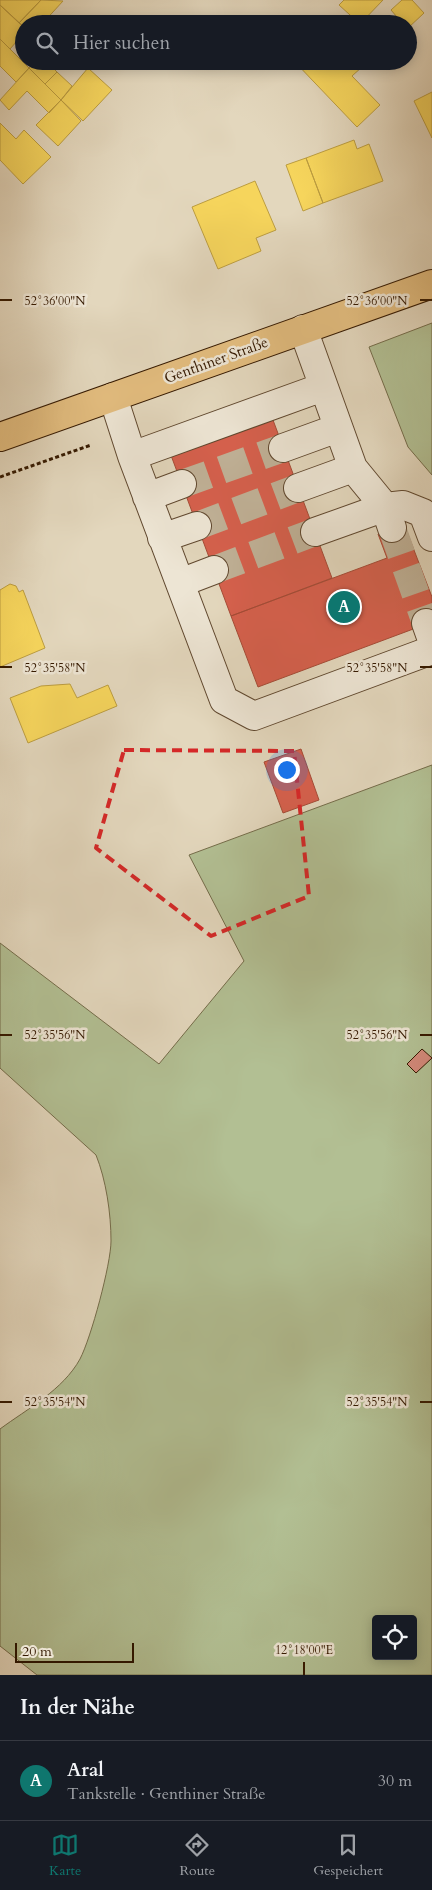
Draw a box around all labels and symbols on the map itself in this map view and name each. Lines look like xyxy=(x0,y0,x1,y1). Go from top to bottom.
text: 52°36'00"N xyxy=(25,293,86,309)
text: 52°36'00"N xyxy=(347,293,408,309)
street label: Genthiner Straße xyxy=(161,332,271,388)
pin: A xyxy=(328,588,360,626)
text: 52°35'58"N xyxy=(25,660,86,676)
text: 52°35'58"N xyxy=(347,660,408,676)
your location xyxy=(274,757,300,783)
text: 52°35'56"N xyxy=(25,1027,86,1043)
text: 52°35'56"N xyxy=(347,1027,408,1043)
text: 52°35'54"N xyxy=(25,1394,86,1410)
text: 52°35'54"N xyxy=(347,1394,408,1410)
scale bar xyxy=(15,1640,134,1663)
text: 12°18'00"E xyxy=(275,1642,333,1658)

